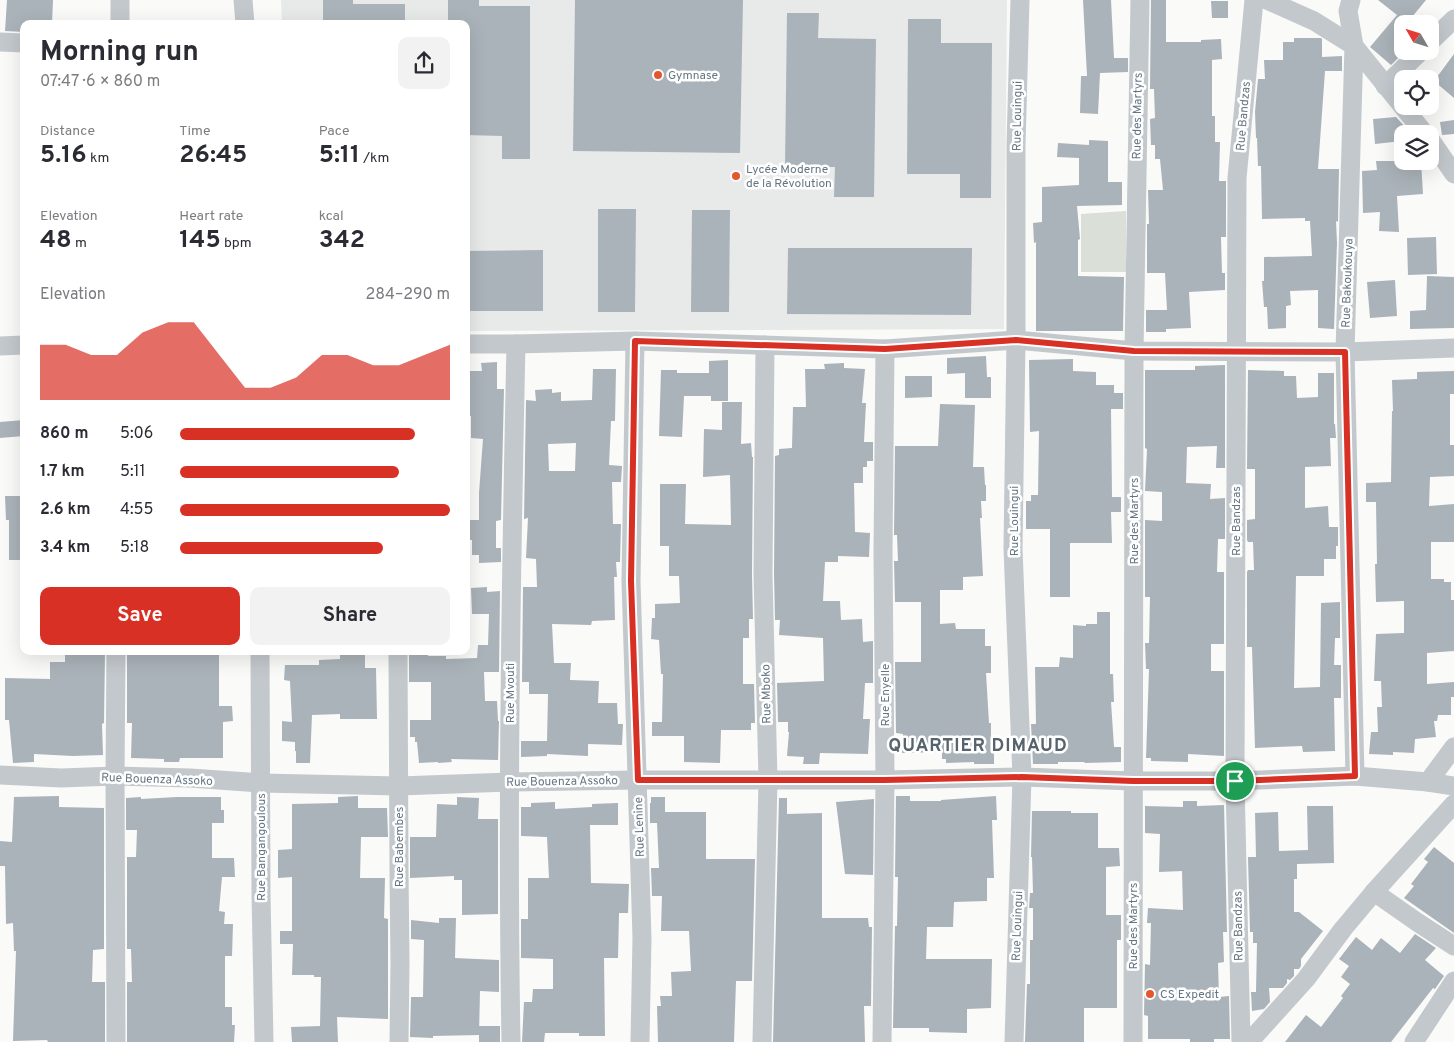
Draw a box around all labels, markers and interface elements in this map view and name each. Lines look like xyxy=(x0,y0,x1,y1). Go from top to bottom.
north arrow xyxy=(1394,15,1439,60)
map controls xyxy=(1394,15,1439,170)
text: Morning run xyxy=(40,35,199,71)
button: share xyxy=(398,37,450,89)
place label: Gymnase xyxy=(668,68,718,84)
marker: Gymnase xyxy=(652,69,664,81)
button: locate xyxy=(1394,70,1439,115)
text: 07:47 · 6 × 860 m xyxy=(40,72,160,92)
street label: Rue des Martyrs xyxy=(1129,72,1147,160)
street label: Rue Louingui xyxy=(1009,81,1027,151)
street label: Rue Bandzas xyxy=(1233,81,1255,152)
text: Distance xyxy=(40,123,95,140)
text: Time xyxy=(179,123,211,140)
text: Pace xyxy=(319,123,349,140)
button: layers xyxy=(1394,125,1439,170)
text: 5.16 xyxy=(40,140,87,172)
text: 26:45 xyxy=(179,140,247,172)
text: 5:11 xyxy=(319,140,360,172)
text: km xyxy=(87,150,109,167)
text: /km xyxy=(360,150,389,167)
place label: Lycée Moderne de la Révolution xyxy=(746,162,832,192)
marker: Lycée Moderne de la Révolution xyxy=(730,170,742,182)
text: Elevation xyxy=(40,208,98,225)
text: Heart rate xyxy=(179,208,243,225)
text: kcal xyxy=(319,208,344,225)
text: 48 xyxy=(40,225,72,257)
text: 145 xyxy=(179,225,221,257)
text: 342 xyxy=(319,225,365,257)
text: m xyxy=(72,235,87,252)
text: bpm xyxy=(221,235,252,252)
street label: Rue Bakoukouya xyxy=(1338,238,1358,328)
text: Elevation xyxy=(40,285,106,305)
text: 284–290 m xyxy=(366,285,450,305)
text: 860 m xyxy=(40,424,88,444)
text: 5:06 xyxy=(120,424,153,444)
text: 1.7 km xyxy=(40,462,85,482)
text: 5:11 xyxy=(120,462,145,482)
street label: Rue des Martyrs xyxy=(1127,478,1143,564)
street label: Rue Louingui xyxy=(1007,486,1023,556)
street label: Rue Bandzas xyxy=(1229,486,1245,556)
text: 2.6 km xyxy=(40,500,91,520)
text: 4:55 xyxy=(120,500,153,520)
text: 3.4 km xyxy=(40,538,90,558)
text: 5:18 xyxy=(120,538,149,558)
button: Save xyxy=(40,587,240,645)
button: Share xyxy=(250,587,450,645)
street label: Rue Mvouti xyxy=(503,663,519,723)
street label: Rue Enyelle xyxy=(878,663,894,727)
street label: Rue Mboko xyxy=(758,664,776,724)
district label: QUARTIER DIMAUD xyxy=(888,735,1068,758)
pin xyxy=(1214,760,1256,802)
icon: arrive xyxy=(1221,767,1249,795)
street label: Rue Bouenza Assoko xyxy=(101,770,213,790)
street label: Rue Bouenza Assoko xyxy=(506,773,618,791)
street label: Rue Bangangoulous xyxy=(254,793,270,901)
street label: Rue Lenine xyxy=(631,797,649,857)
street label: Rue Babembes xyxy=(392,807,408,887)
street label: Rue des Martyrs xyxy=(1126,883,1142,969)
street label: Rue Louingui xyxy=(1009,891,1027,962)
street label: Rue Bandzas xyxy=(1230,891,1248,961)
place label: CS Expedit xyxy=(1160,987,1219,1003)
marker: CS Expedit xyxy=(1144,988,1156,1000)

